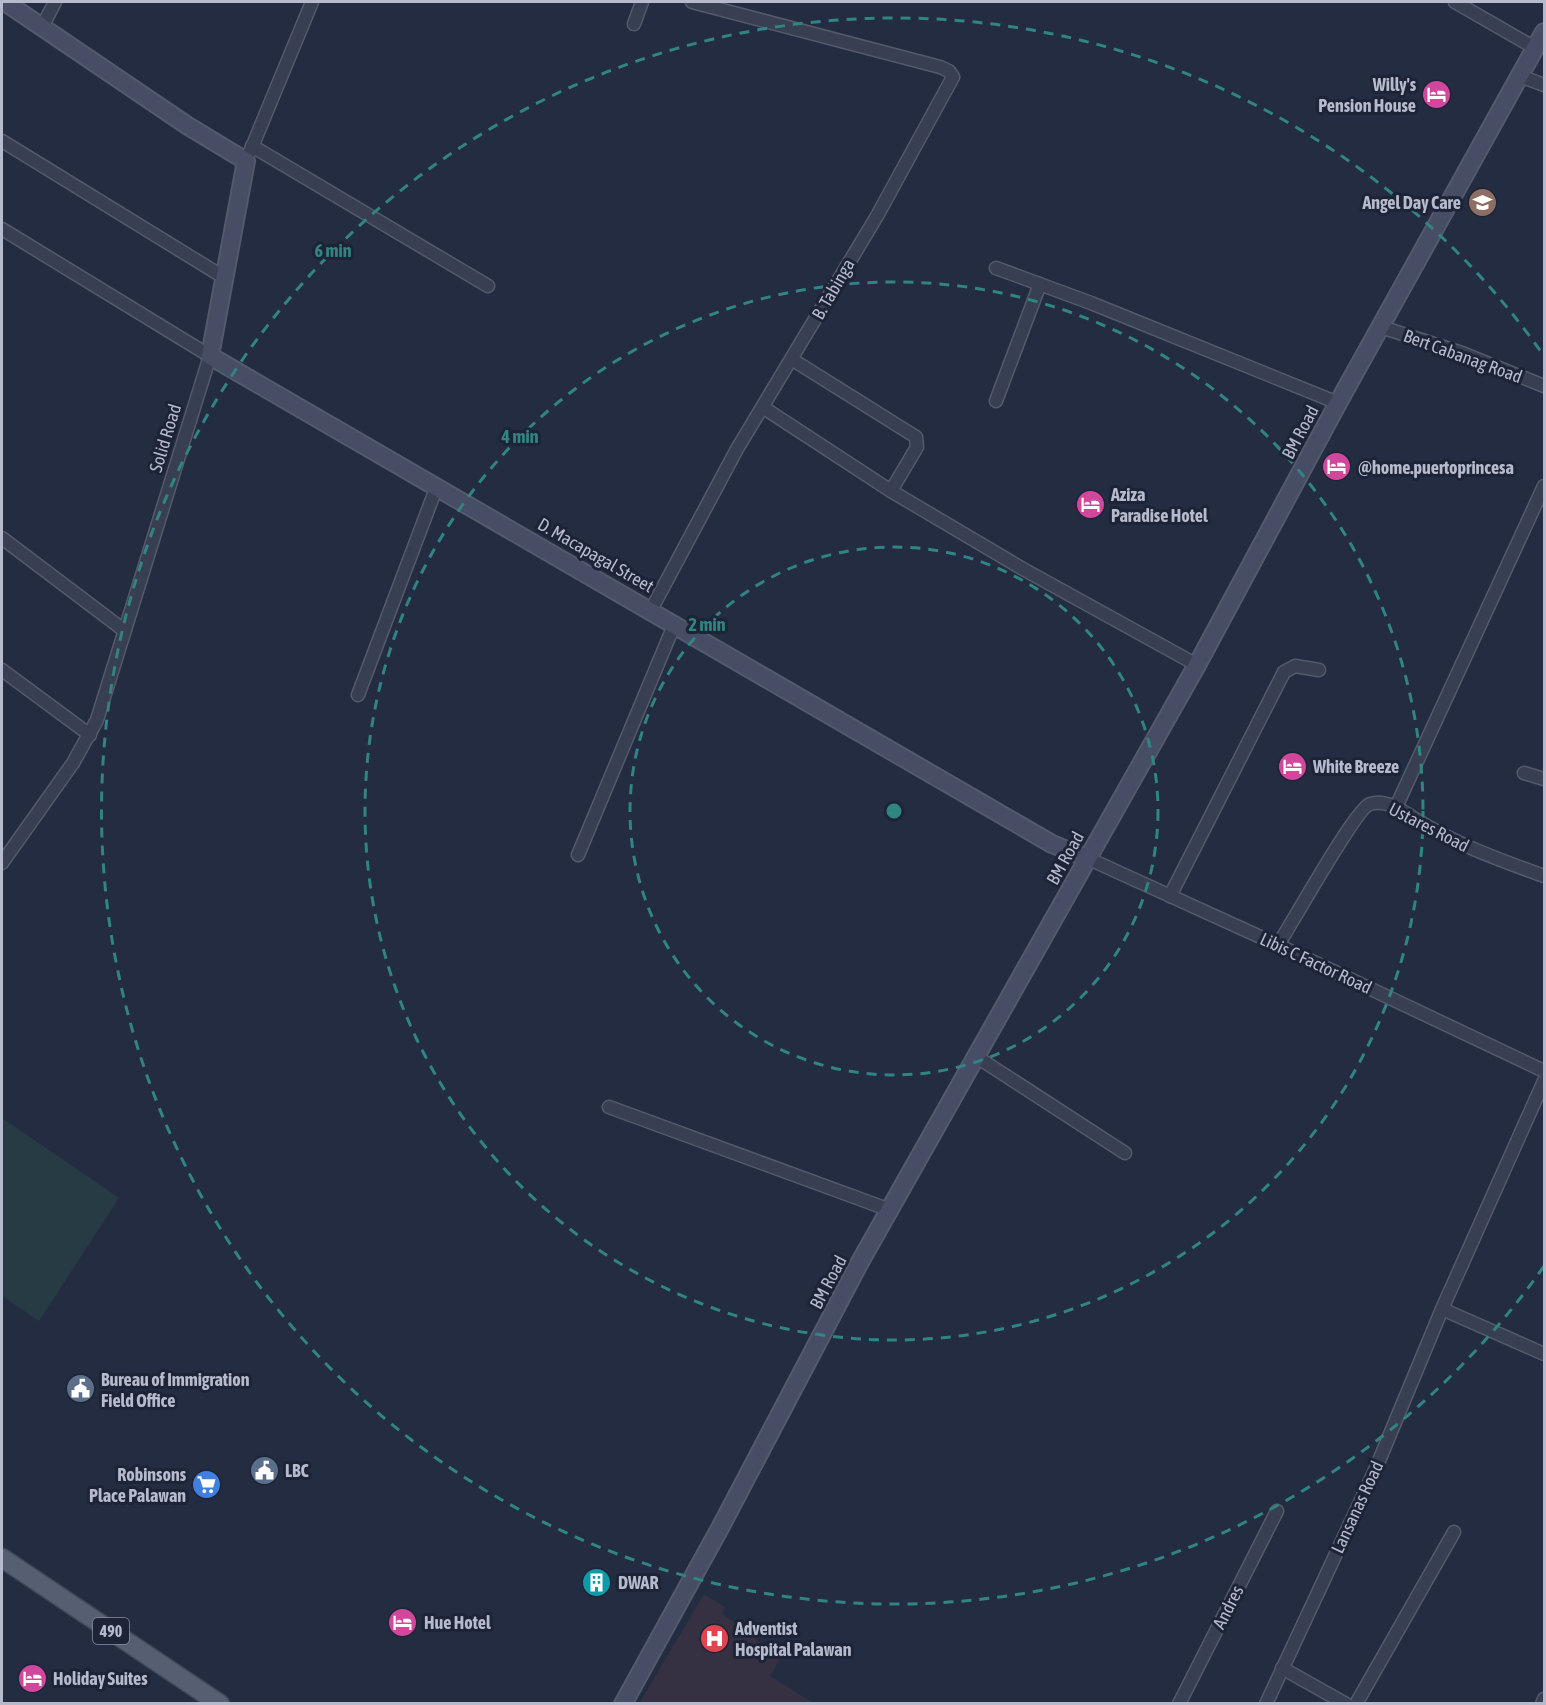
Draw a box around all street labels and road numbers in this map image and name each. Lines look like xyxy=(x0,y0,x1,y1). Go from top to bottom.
street label: B. Tabinga xyxy=(807,255,859,323)
street label: Bert Cabanag Road xyxy=(1401,325,1525,387)
street label: Solid Road xyxy=(145,401,185,475)
street label: BM Road xyxy=(1277,402,1323,462)
street label: D. Macapagal Street xyxy=(534,513,658,597)
street label: Ustares Road xyxy=(1385,798,1473,856)
street label: BM Road xyxy=(1042,828,1088,888)
street label: Libis C Factor Road xyxy=(1257,928,1375,998)
street label: BM Road xyxy=(805,1252,851,1312)
street label: Lansanas Road xyxy=(1327,1458,1387,1556)
street label: Andres xyxy=(1208,1582,1248,1632)
road number: 490 xyxy=(93,1618,129,1644)

